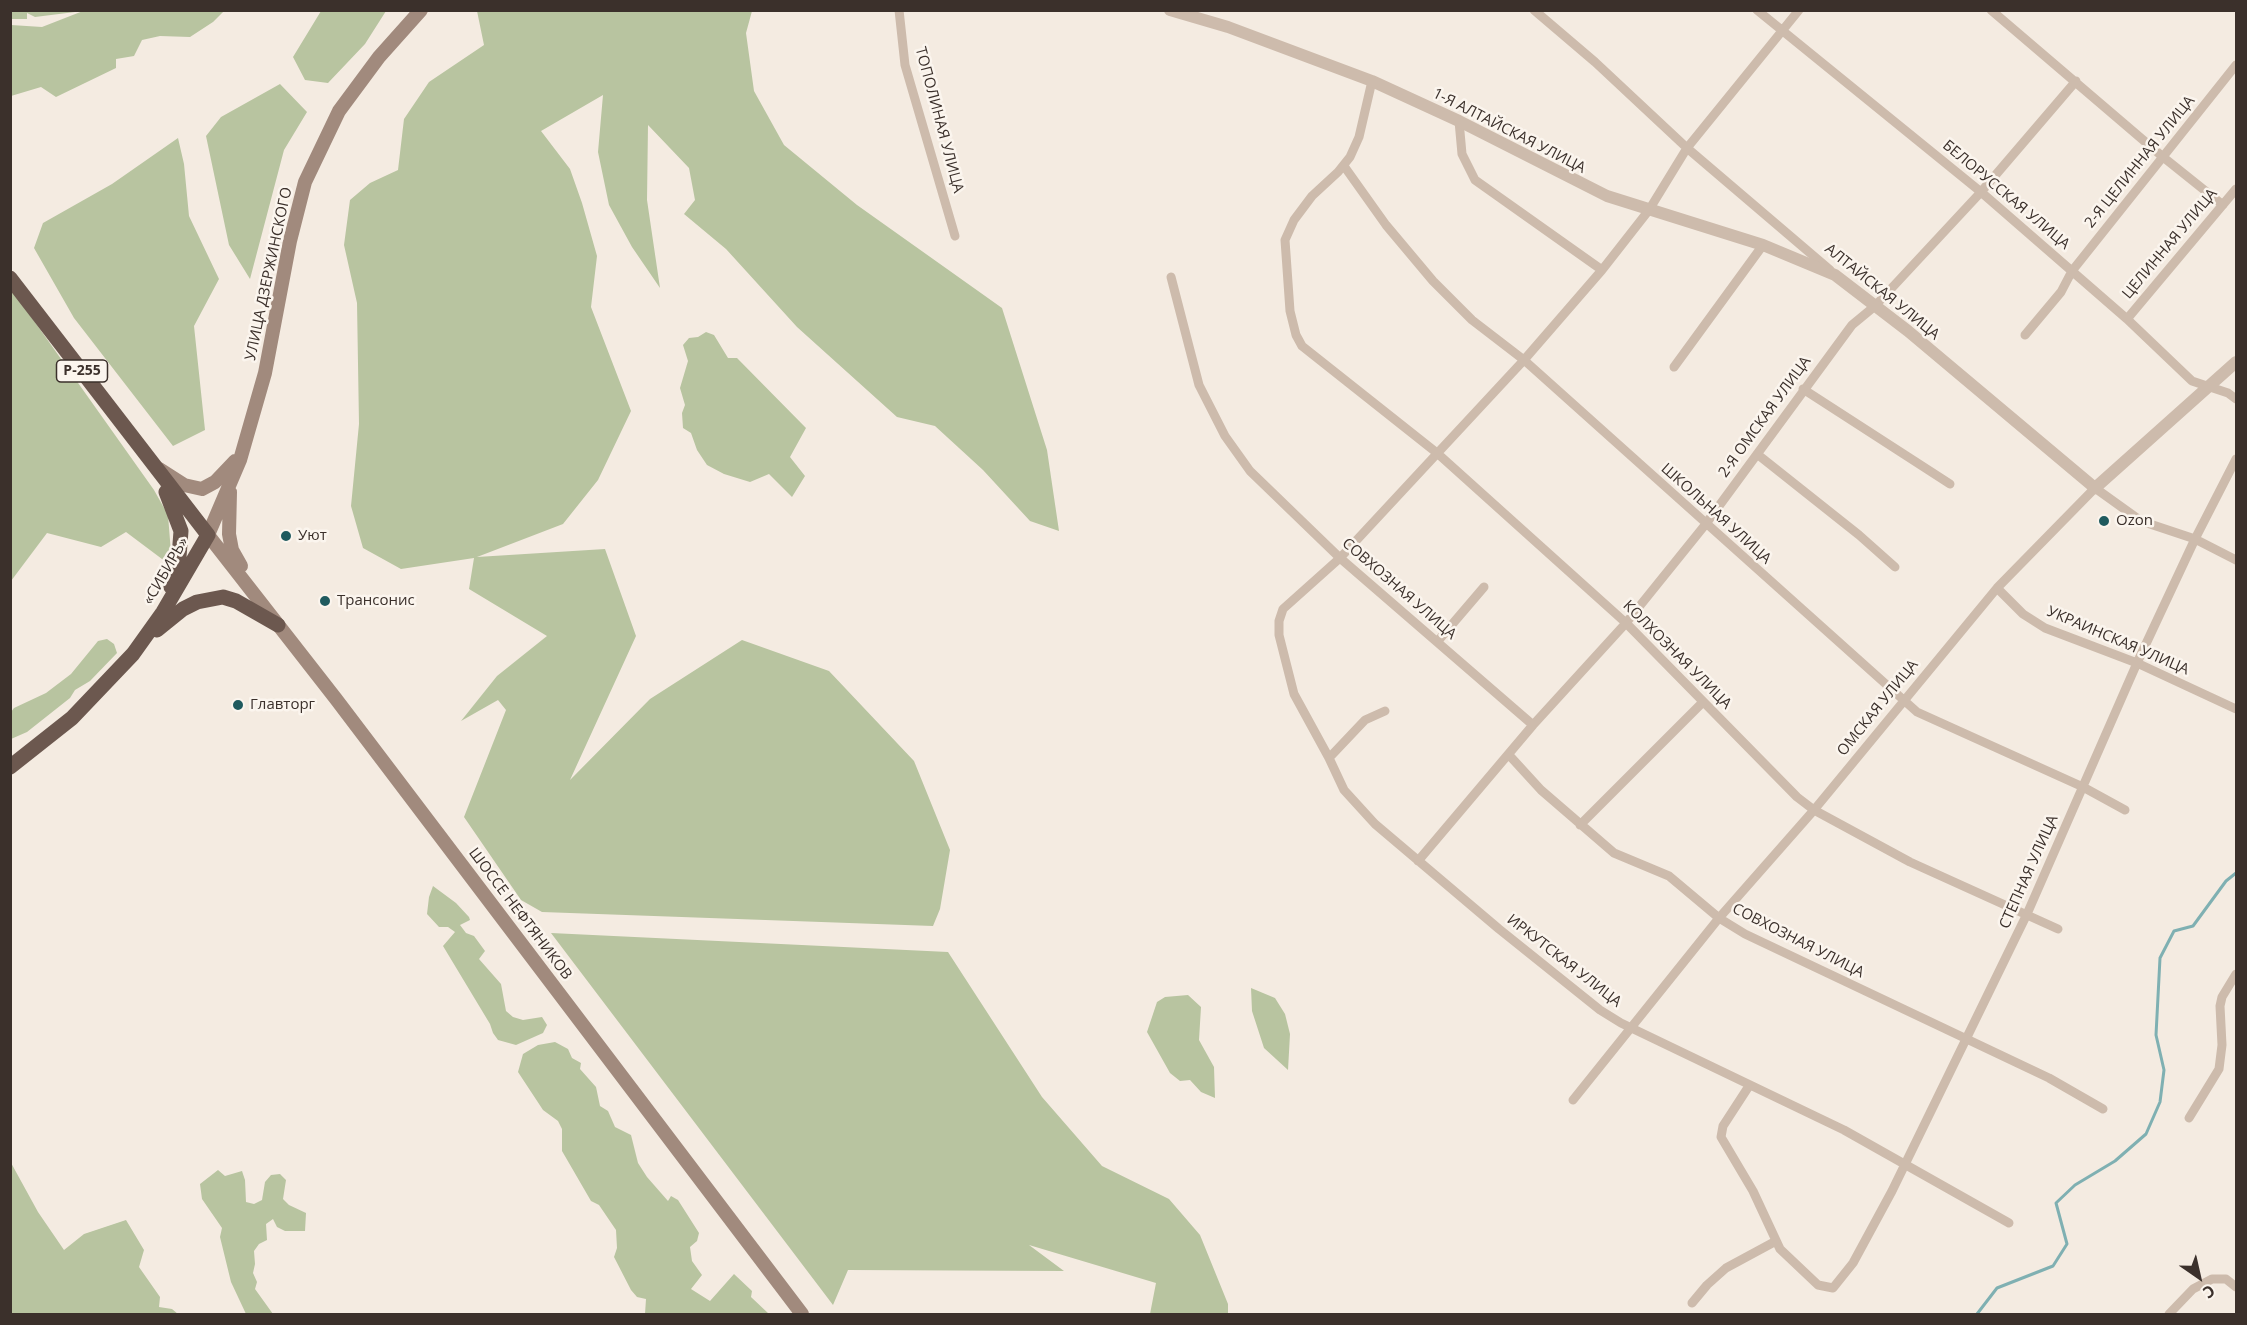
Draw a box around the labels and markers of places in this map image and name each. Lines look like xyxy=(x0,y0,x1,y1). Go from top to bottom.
place label: Ozon xyxy=(2116,512,2153,530)
marker: Ozon xyxy=(2097,514,2111,528)
place label: Уют xyxy=(298,527,327,545)
marker: Уют xyxy=(279,529,293,543)
place label: Трансонис xyxy=(337,592,415,610)
marker: Трансонис xyxy=(318,594,332,608)
place label: Главторг xyxy=(250,696,315,714)
marker: Главторг xyxy=(231,698,245,712)

